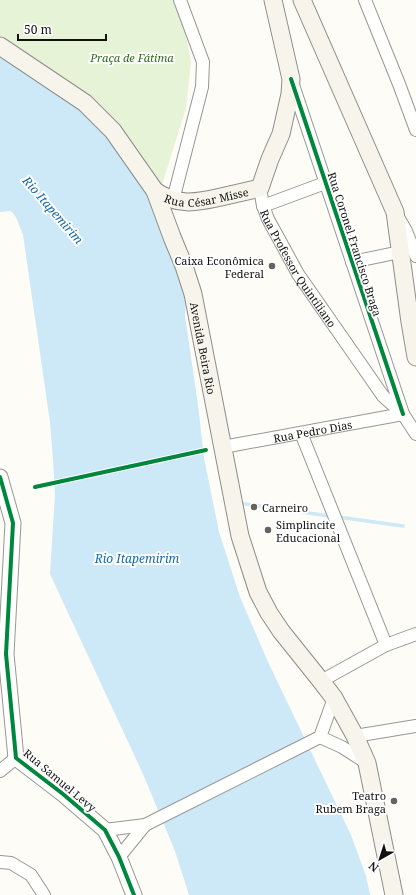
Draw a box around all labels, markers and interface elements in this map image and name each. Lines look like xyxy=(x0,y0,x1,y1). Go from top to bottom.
scale bar xyxy=(18,16,106,42)
text: 50 m xyxy=(24,21,52,38)
park label: Praça de Fátima xyxy=(89,50,174,65)
street label: Rua Coronel Francisco Braga xyxy=(325,170,385,318)
water label: Rio Itapemirim xyxy=(18,172,87,248)
street label: Rua César Misse xyxy=(162,183,250,209)
street label: Rua Professor Quintiliano xyxy=(257,207,340,330)
place label: Caixa Econômica Federal xyxy=(175,253,265,281)
marker: Caixa Econômica Federal xyxy=(267,261,277,271)
street label: Avenida Beira Rio xyxy=(187,301,220,395)
street label: Rua Pedro Dias xyxy=(272,416,353,445)
place label: Carneiro xyxy=(262,500,308,515)
marker: Carneiro xyxy=(249,502,259,512)
place label: Simplincite Educacional xyxy=(276,517,341,545)
marker: Simplincite Educacional xyxy=(263,525,273,535)
water label: Rio Itapemirim xyxy=(94,550,180,567)
street label: Rua Samuel Levy xyxy=(21,745,100,815)
place label: Teatro Rubem Braga xyxy=(315,788,386,816)
marker: Teatro Rubem Braga xyxy=(389,796,399,806)
north arrow xyxy=(360,839,400,879)
text: N xyxy=(365,858,381,876)

